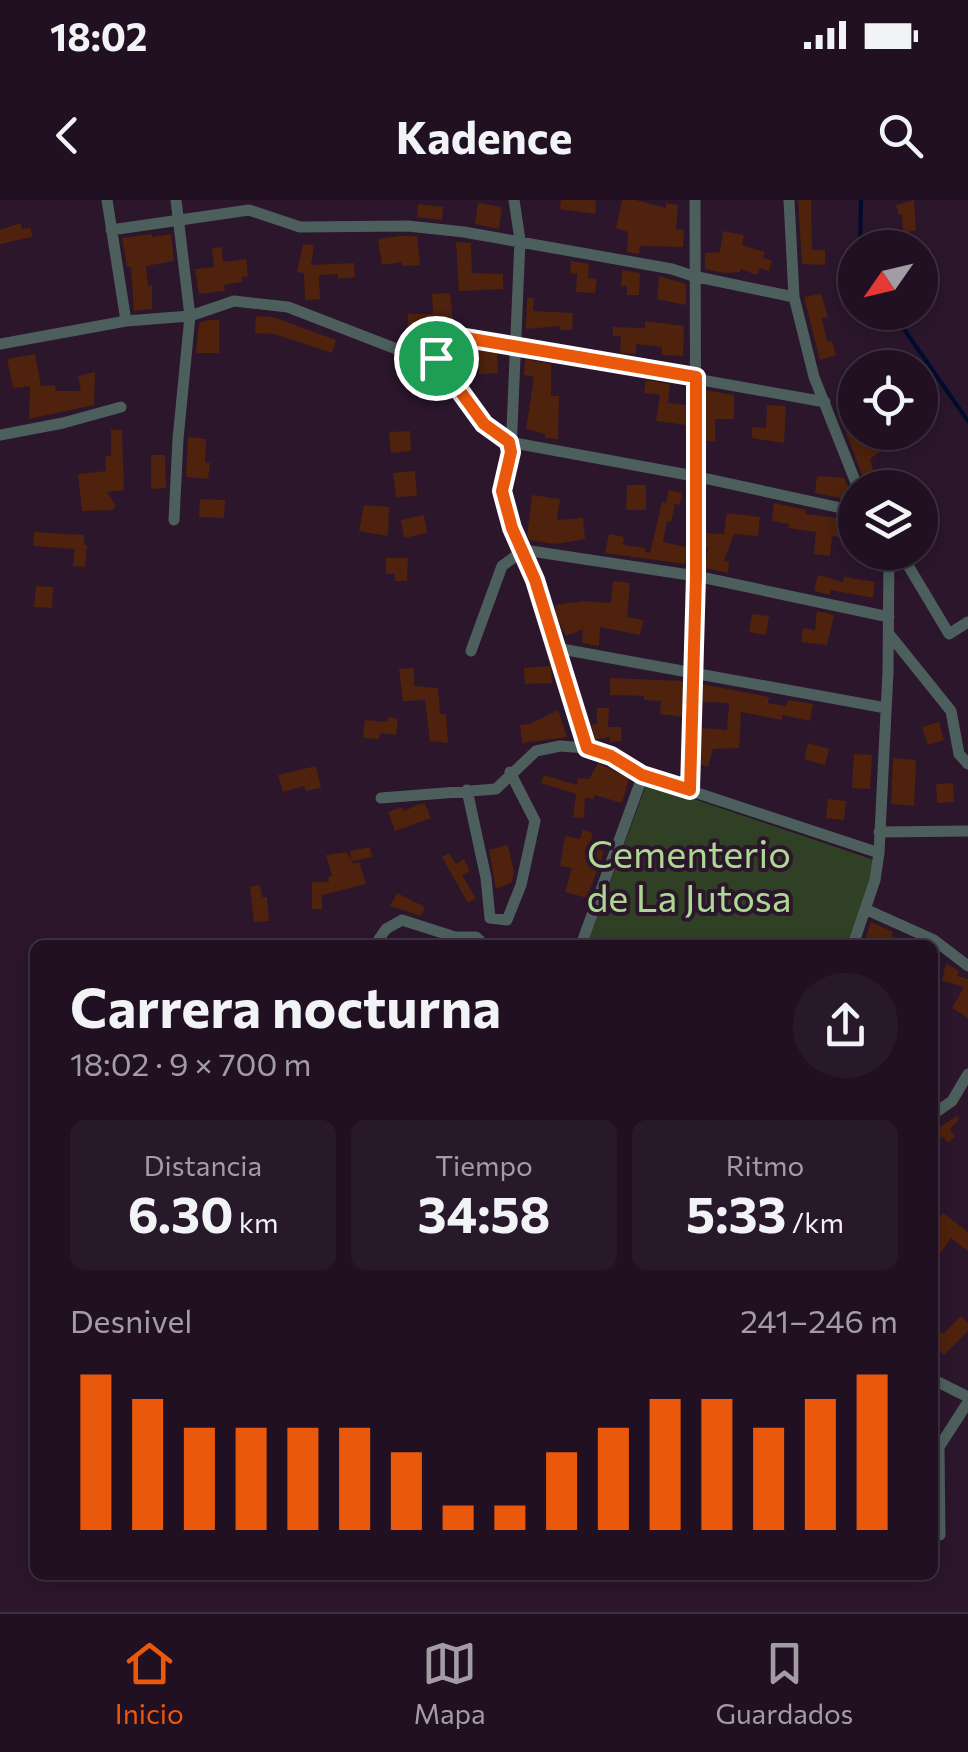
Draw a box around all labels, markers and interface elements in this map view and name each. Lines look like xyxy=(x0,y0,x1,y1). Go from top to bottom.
text: 18:02 xyxy=(50,12,147,59)
icon: back xyxy=(40,108,95,163)
text: Kadence xyxy=(396,108,572,163)
icon: search xyxy=(873,108,928,163)
north arrow xyxy=(838,230,938,330)
map controls xyxy=(838,230,938,570)
pin xyxy=(394,316,479,401)
icon: arrive xyxy=(409,331,464,386)
button: locate xyxy=(838,350,938,450)
button: layers xyxy=(838,470,938,570)
park label: Cementerio de La Jutosa xyxy=(586,829,792,920)
text: Carrera nocturna xyxy=(70,972,501,1039)
button: share xyxy=(793,973,898,1078)
text: 18:02 · 9 × 700 m xyxy=(70,1043,311,1083)
text: Distancia xyxy=(144,1148,262,1182)
text: Tiempo xyxy=(435,1148,533,1182)
text: Ritmo xyxy=(726,1148,804,1182)
text: 6.30 xyxy=(128,1182,233,1243)
text: 34:58 xyxy=(417,1182,551,1243)
text: 5:33 xyxy=(686,1182,786,1243)
text: km xyxy=(233,1205,278,1239)
text: /km xyxy=(786,1205,844,1239)
text: Desnivel xyxy=(70,1300,192,1340)
text: 241–246 m xyxy=(740,1300,898,1340)
tab: Inicio xyxy=(115,1636,184,1730)
tab: Mapa xyxy=(413,1636,486,1730)
tab: Guardados xyxy=(715,1636,853,1730)

